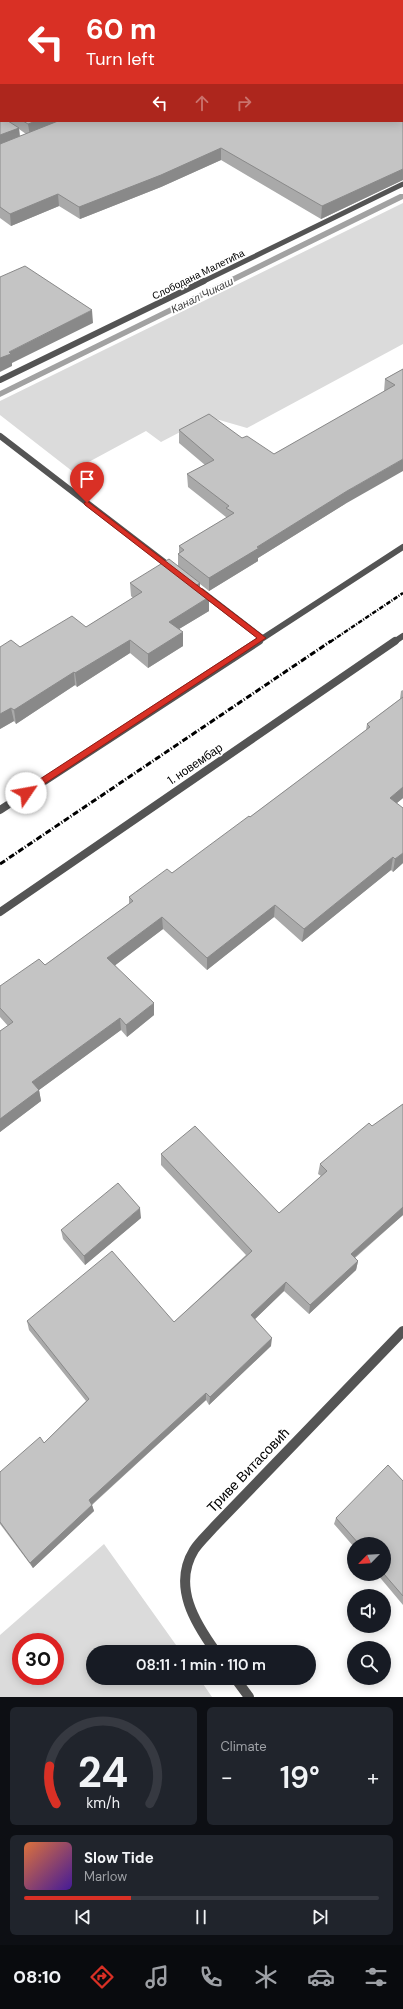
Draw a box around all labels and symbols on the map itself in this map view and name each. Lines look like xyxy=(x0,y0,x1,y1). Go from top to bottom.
street label: Слободана Малетића xyxy=(150,246,247,302)
water label: Канал Чикаш xyxy=(168,274,236,316)
pin xyxy=(70,462,104,503)
street label: 1. новембар xyxy=(164,739,226,788)
position arrow xyxy=(5,772,47,814)
street label: Триве Витасовић xyxy=(203,1424,293,1516)
north arrow xyxy=(347,1537,391,1581)
speed limit sign: 30 xyxy=(12,1633,64,1685)

